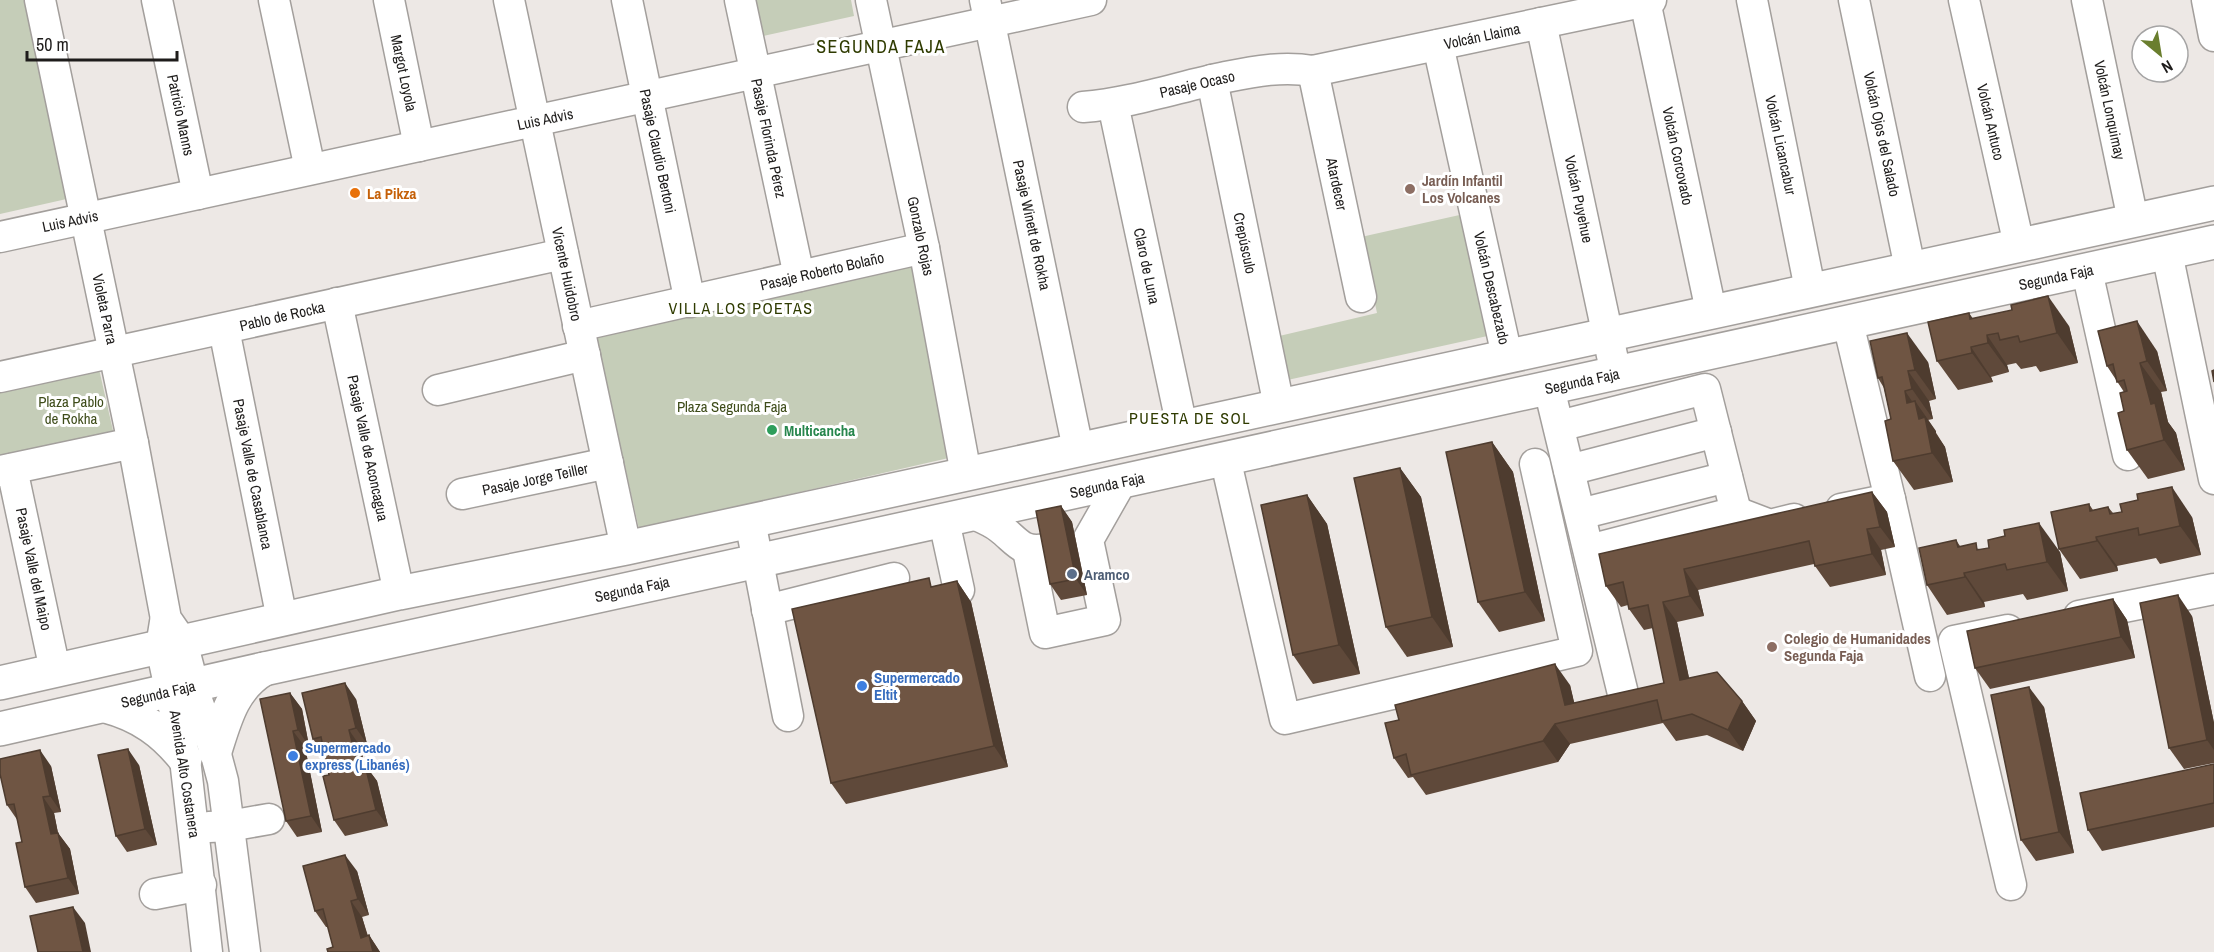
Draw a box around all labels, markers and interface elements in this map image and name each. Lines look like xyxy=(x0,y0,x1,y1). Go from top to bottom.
street label: Volcán Llaima xyxy=(1442,18,1522,54)
scale bar xyxy=(27,24,177,62)
north arrow xyxy=(2130,24,2190,84)
text: 50 m xyxy=(36,32,69,57)
street label: Margot Loyola xyxy=(386,33,422,113)
district label: SEGUNDA FAJA xyxy=(816,34,946,59)
text: N xyxy=(2158,55,2177,79)
street label: Volcán Lonquimay xyxy=(2089,58,2131,163)
street label: Pasaje Ocaso xyxy=(1157,65,1237,103)
street label: Volcán Ojos del Salado xyxy=(1859,70,1906,199)
street label: Patricio Manns xyxy=(162,72,200,158)
street label: Pasaje Florinda Pérez xyxy=(746,76,792,200)
street label: Volcán Antuco xyxy=(1972,82,2010,162)
street label: Pasaje Claudio Bertoni xyxy=(635,87,681,215)
street label: Volcán Licancabur xyxy=(1760,93,1802,197)
street label: Luis Advis xyxy=(515,103,575,135)
street label: Volcán Corcovado xyxy=(1657,105,1699,207)
street label: Volcán Puyehue xyxy=(1559,153,1599,245)
street label: Atardecer xyxy=(1321,155,1353,212)
street label: Pasaje Winett de Rokha xyxy=(1008,158,1056,292)
place label: Jardín Infantil Los Volcanes xyxy=(1422,170,1503,208)
marker: Jardín Infantil Los Volcanes xyxy=(1403,182,1417,196)
place label: La Pikza xyxy=(367,183,416,204)
marker: La Pikza xyxy=(348,186,362,200)
street label: Gonzalo Rojas xyxy=(902,194,940,278)
street label: Luis Advis xyxy=(40,205,100,237)
street label: Crepúsculo xyxy=(1228,210,1262,276)
street label: Vicente Huidobro xyxy=(547,225,587,323)
street label: Claro de Luna xyxy=(1129,226,1165,306)
street label: Volcán Descabezado xyxy=(1469,229,1515,347)
street label: Pasaje Roberto Bolaño xyxy=(758,247,886,295)
street label: Segunda Faja xyxy=(2017,259,2095,295)
street label: Violeta Parra xyxy=(87,272,123,346)
street label: Pablo de Rocka xyxy=(237,296,327,336)
district label: VILLA LOS POETAS xyxy=(669,297,813,319)
street label: Segunda Faja xyxy=(1543,363,1621,399)
street label: Pasaje Valle de Aconcagua xyxy=(342,373,394,523)
park label: Plaza Pablo de Rokha xyxy=(38,391,104,429)
park label: Plaza Segunda Faja xyxy=(677,396,787,417)
street label: Pasaje Valle de Casablanca xyxy=(228,397,278,551)
district label: PUESTA DE SOL xyxy=(1129,407,1251,429)
place label: Multicancha xyxy=(784,420,855,441)
marker: Multicancha xyxy=(765,423,779,437)
street label: Pasaje Jorge Teiller xyxy=(480,458,590,500)
street label: Segunda Faja xyxy=(1068,467,1146,503)
street label: Pasaje Valle del Maipo xyxy=(11,506,57,632)
place label: Aramco xyxy=(1084,564,1130,585)
marker: Aramco xyxy=(1065,567,1079,581)
street label: Segunda Faja xyxy=(593,571,671,607)
place label: Colegio de Humanidades Segunda Faja xyxy=(1784,628,1931,666)
marker: Colegio de Humanidades Segunda Faja xyxy=(1765,640,1779,654)
place label: Supermercado Eltit xyxy=(874,667,960,705)
street label: Segunda Faja xyxy=(119,675,198,713)
marker: Supermercado Eltit xyxy=(855,679,869,693)
street label: Avenida Alto Costanera xyxy=(164,708,205,840)
place label: Supermercado express (Libanés) xyxy=(305,737,410,775)
marker: Supermercado express (Libanés) xyxy=(286,749,300,763)

